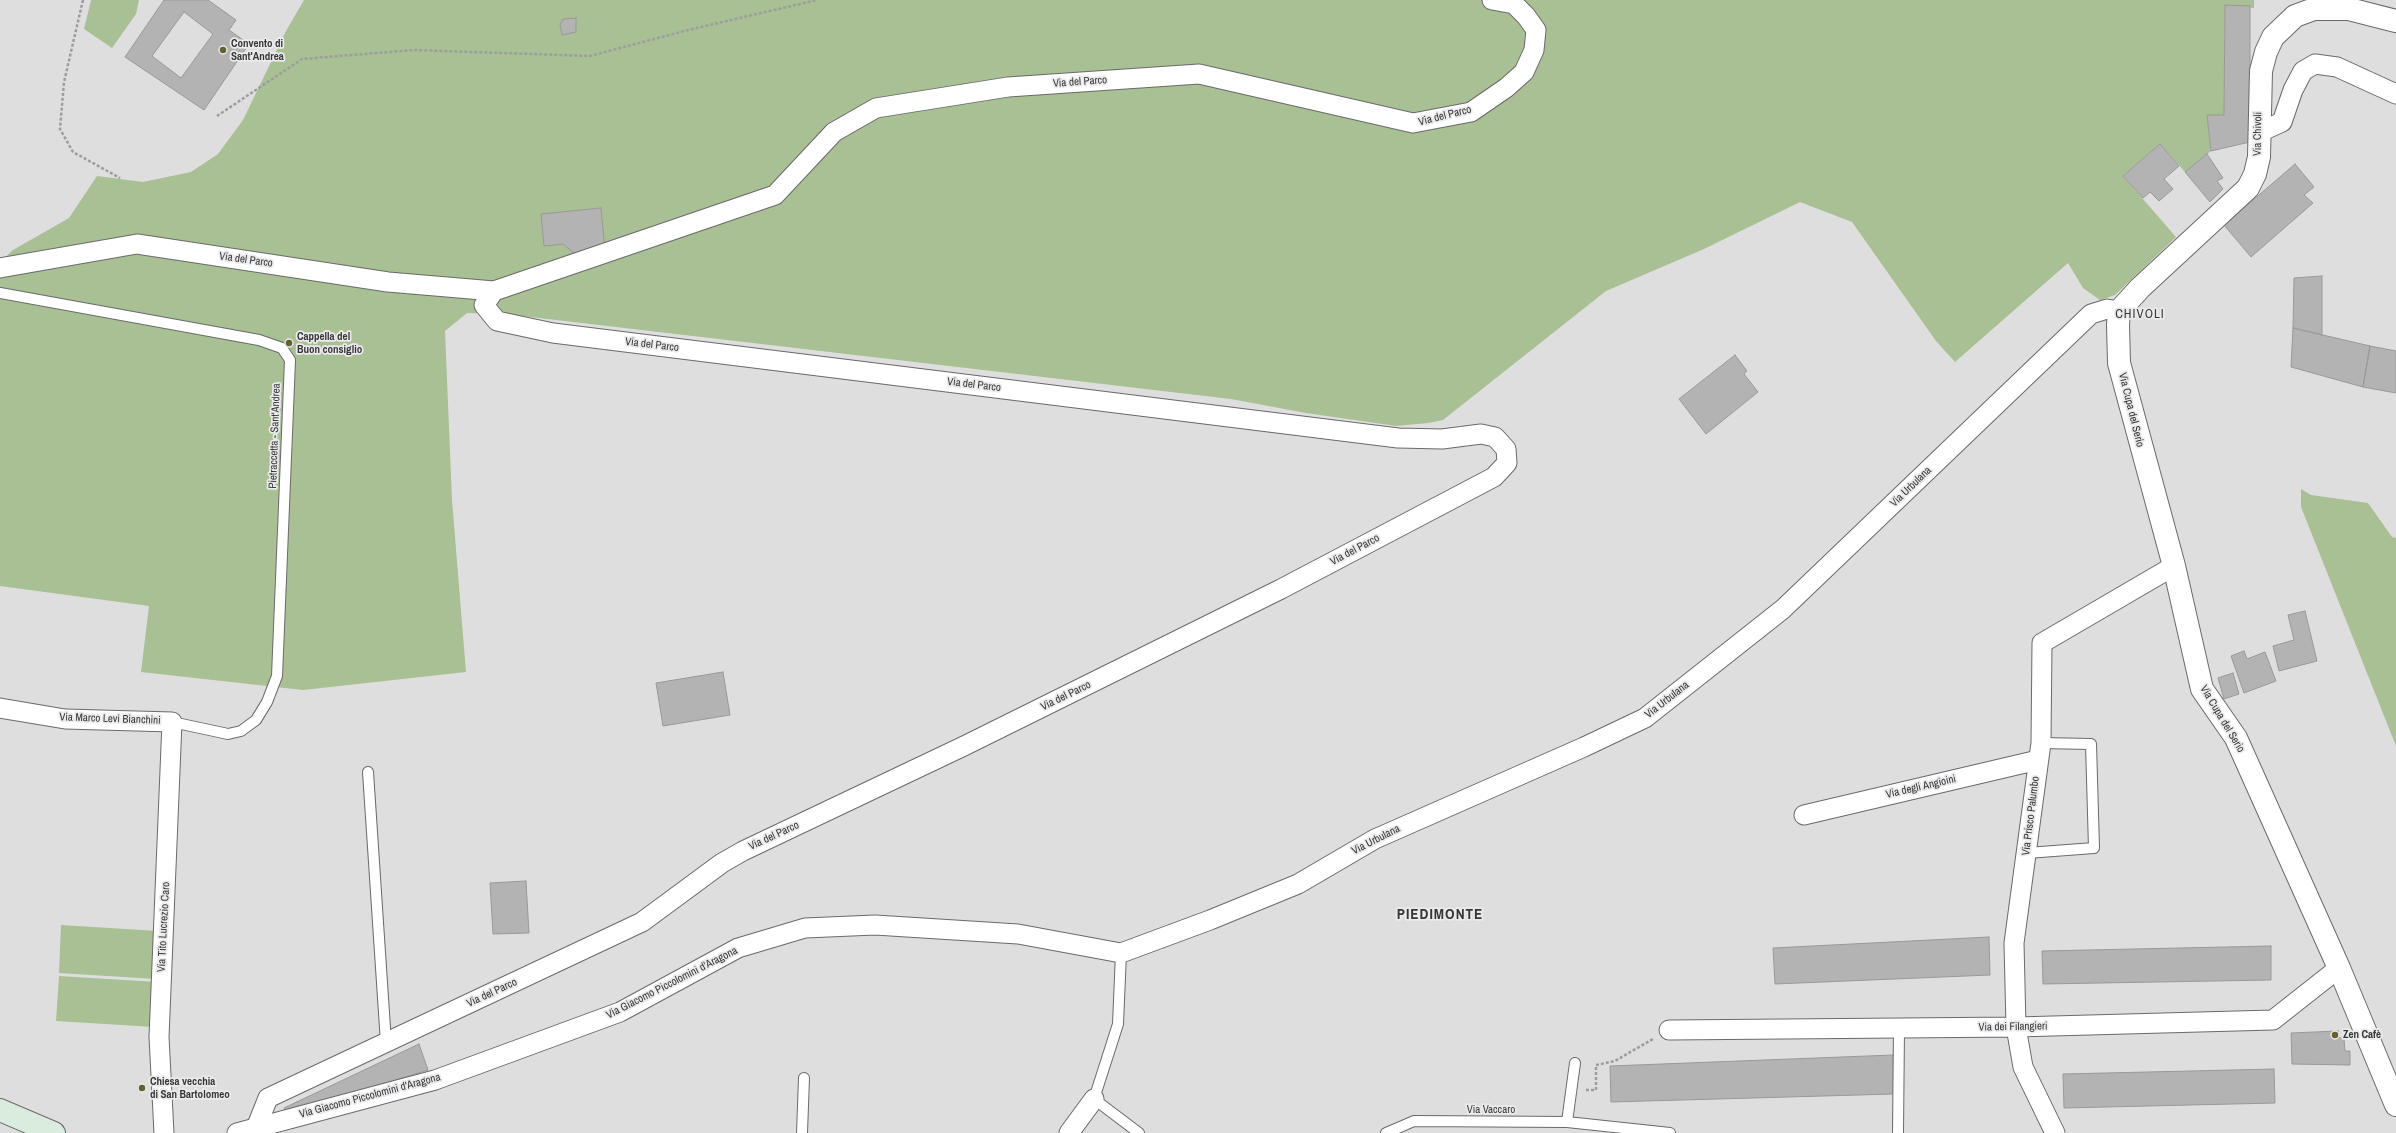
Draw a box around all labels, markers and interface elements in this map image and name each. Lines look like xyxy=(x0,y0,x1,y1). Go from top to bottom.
place label: Convento di Sant'Andrea xyxy=(231,37,284,63)
marker: Convento di Sant'Andrea xyxy=(218,45,228,55)
street label: Via del Parco xyxy=(1053,74,1107,90)
street label: Via del Parco xyxy=(1417,103,1473,129)
street label: Via Chivoli xyxy=(2251,112,2265,156)
street label: Via del Parco xyxy=(218,250,274,270)
district label: CHIVOLI xyxy=(2115,307,2165,323)
place label: Cappella del Buon consiglio xyxy=(297,330,362,356)
street label: Via del Parco xyxy=(624,335,680,355)
marker: Cappella del Buon consiglio xyxy=(284,338,294,348)
street label: Via Cupa del Serio xyxy=(2115,372,2147,448)
street label: Via del Parco xyxy=(946,375,1002,395)
street label: Pietraccetta - Sant'Andrea xyxy=(267,383,283,489)
street label: Via Urbulana xyxy=(1888,464,1934,510)
street label: Via del Parco xyxy=(1328,531,1382,569)
street label: Via del Parco xyxy=(1039,678,1093,714)
street label: Via Urbulana xyxy=(1642,679,1692,721)
street label: Via Cupa del Serio xyxy=(2197,683,2247,755)
street label: Via Marco Levi Bianchini xyxy=(59,711,161,727)
street label: Via degli Angioini xyxy=(1885,773,1957,801)
street label: Via Prisco Palumbo xyxy=(2020,776,2042,856)
street label: Via del Parco xyxy=(747,819,801,853)
street label: Via Urbulana xyxy=(1350,822,1402,858)
street label: Via Tito Lucrezio Caro xyxy=(155,882,173,972)
district label: PIEDIMONTE xyxy=(1397,906,1483,924)
street label: Via Giacomo Piccolomini d'Aragona xyxy=(604,944,740,1022)
street label: Via del Parco xyxy=(465,976,519,1010)
street label: Via dei Filangieri xyxy=(1978,1020,2048,1034)
place label: Zen Cafè xyxy=(2343,1028,2381,1042)
marker: Zen Cafè xyxy=(2330,1030,2340,1040)
street label: Via Giacomo Piccolomini d'Aragona xyxy=(298,1071,442,1121)
place label: Chiesa vecchia di San Bartolomeo xyxy=(150,1075,230,1101)
marker: Chiesa vecchia di San Bartolomeo xyxy=(137,1083,147,1093)
street label: Via Vaccaro xyxy=(1467,1103,1515,1117)

